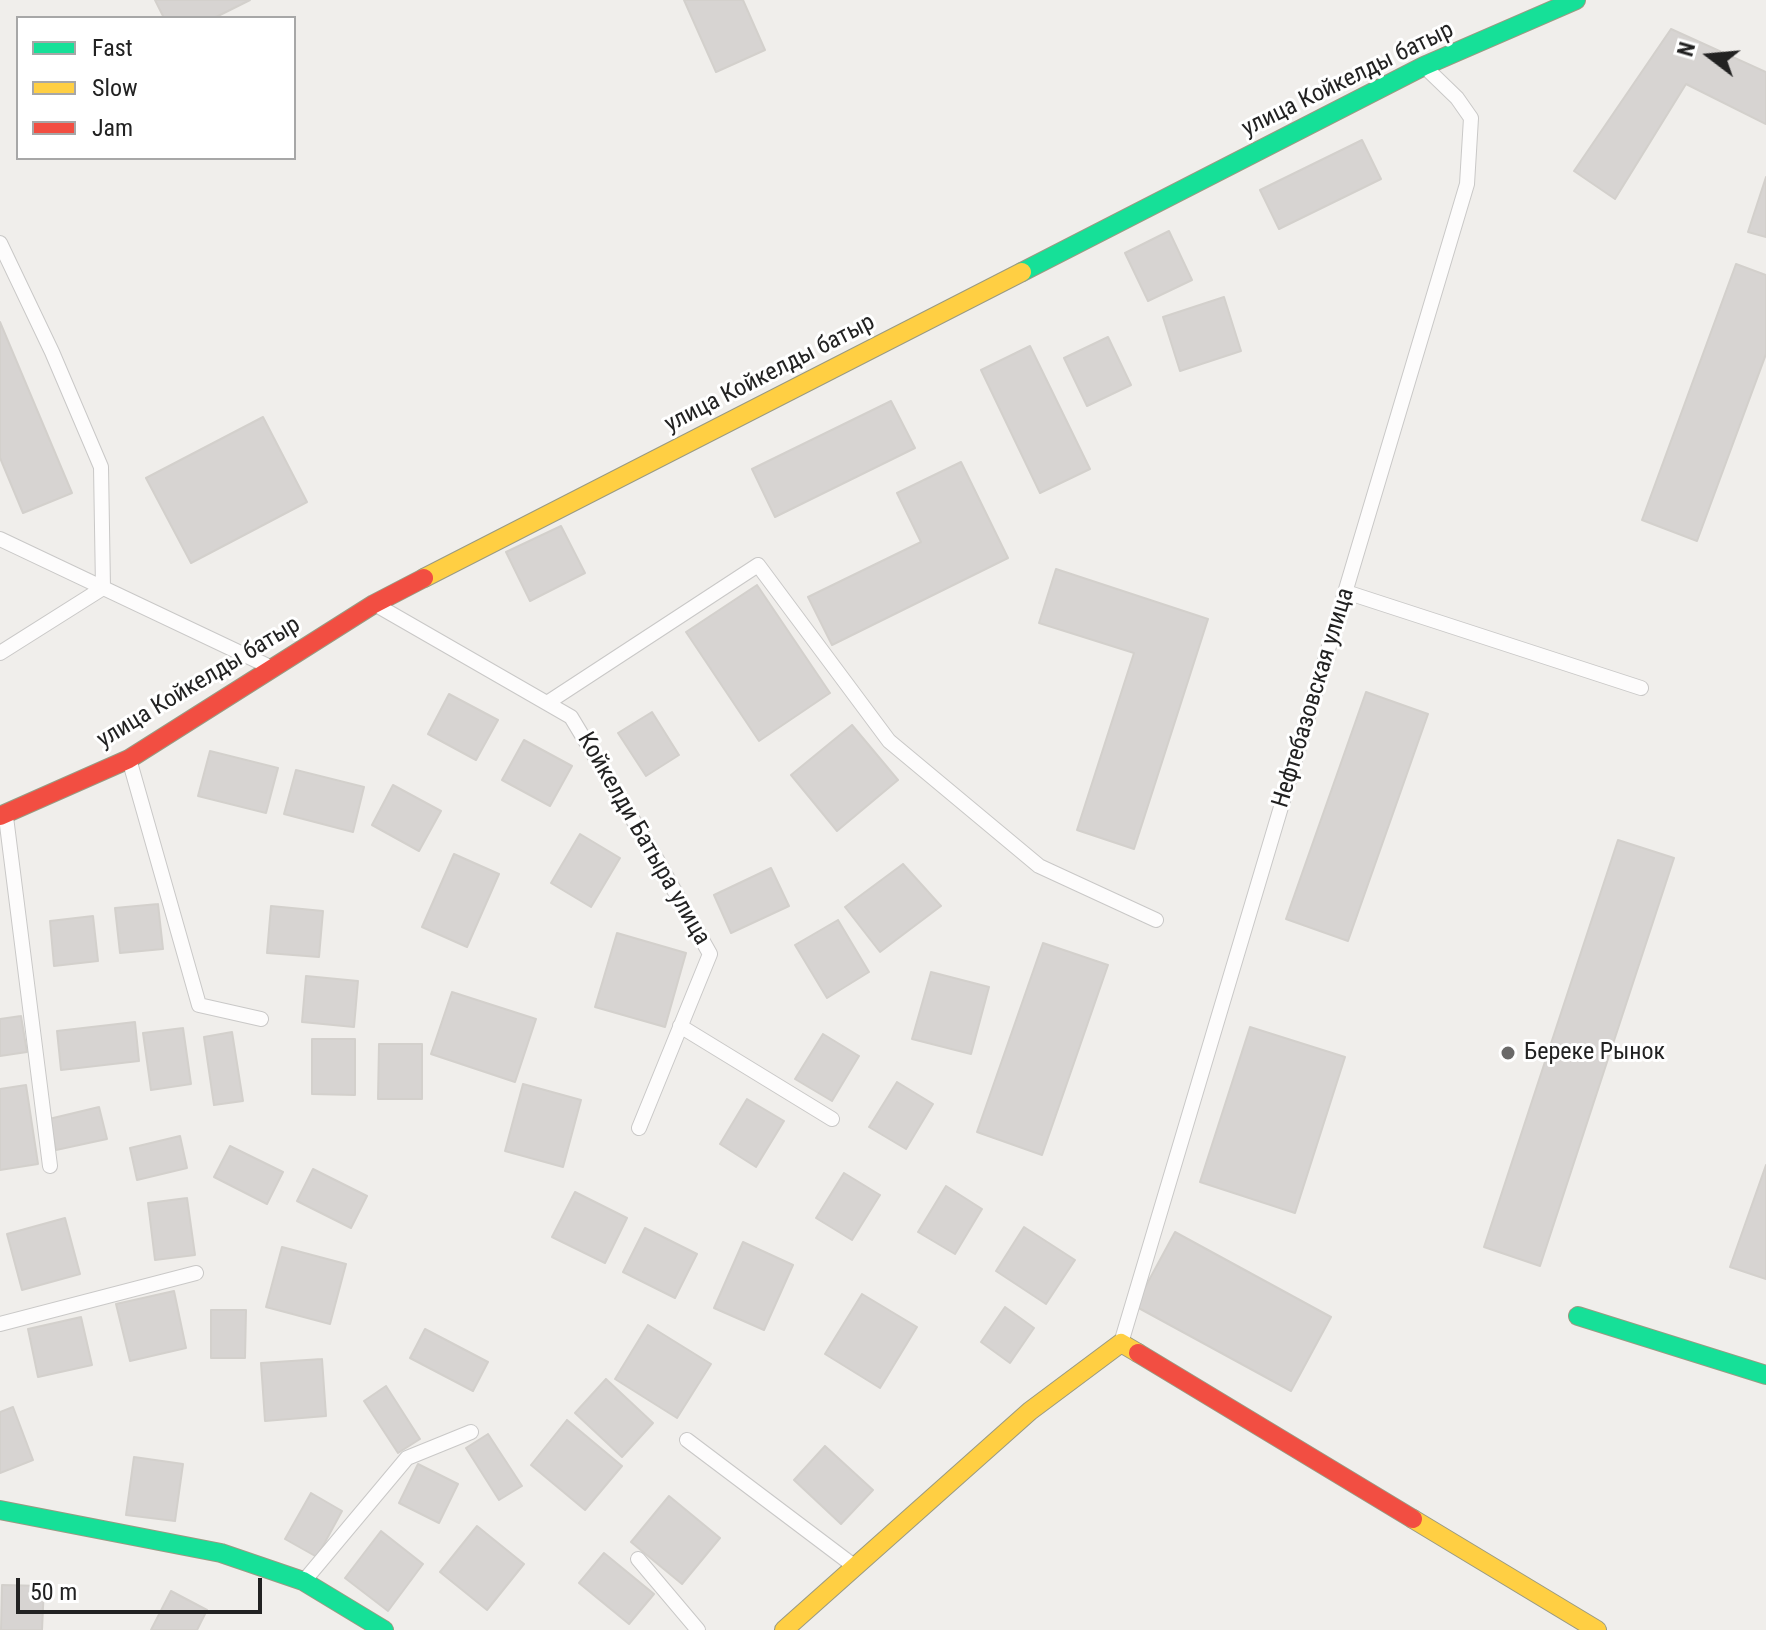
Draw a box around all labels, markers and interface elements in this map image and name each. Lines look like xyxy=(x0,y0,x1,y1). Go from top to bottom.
legend xyxy=(16,16,296,160)
street label: улица Койкелды батыр xyxy=(1238,16,1458,144)
north arrow xyxy=(1670,16,1750,96)
text: Fast xyxy=(92,34,133,62)
text: N xyxy=(1673,39,1700,59)
text: Slow xyxy=(92,74,138,102)
text: Jam xyxy=(92,114,133,142)
street label: улица Койкелды батыр xyxy=(660,309,880,439)
street label: Нефтебазовская улица xyxy=(1267,585,1361,811)
street label: улица Койкелды батыр xyxy=(92,611,306,755)
street label: Койкелди Батыра улица xyxy=(570,728,716,950)
place label: Береке Рынок xyxy=(1524,1039,1665,1067)
marker: Береке Рынок xyxy=(1499,1044,1517,1062)
scale bar xyxy=(20,1562,266,1612)
text: 50 m xyxy=(30,1578,77,1606)

